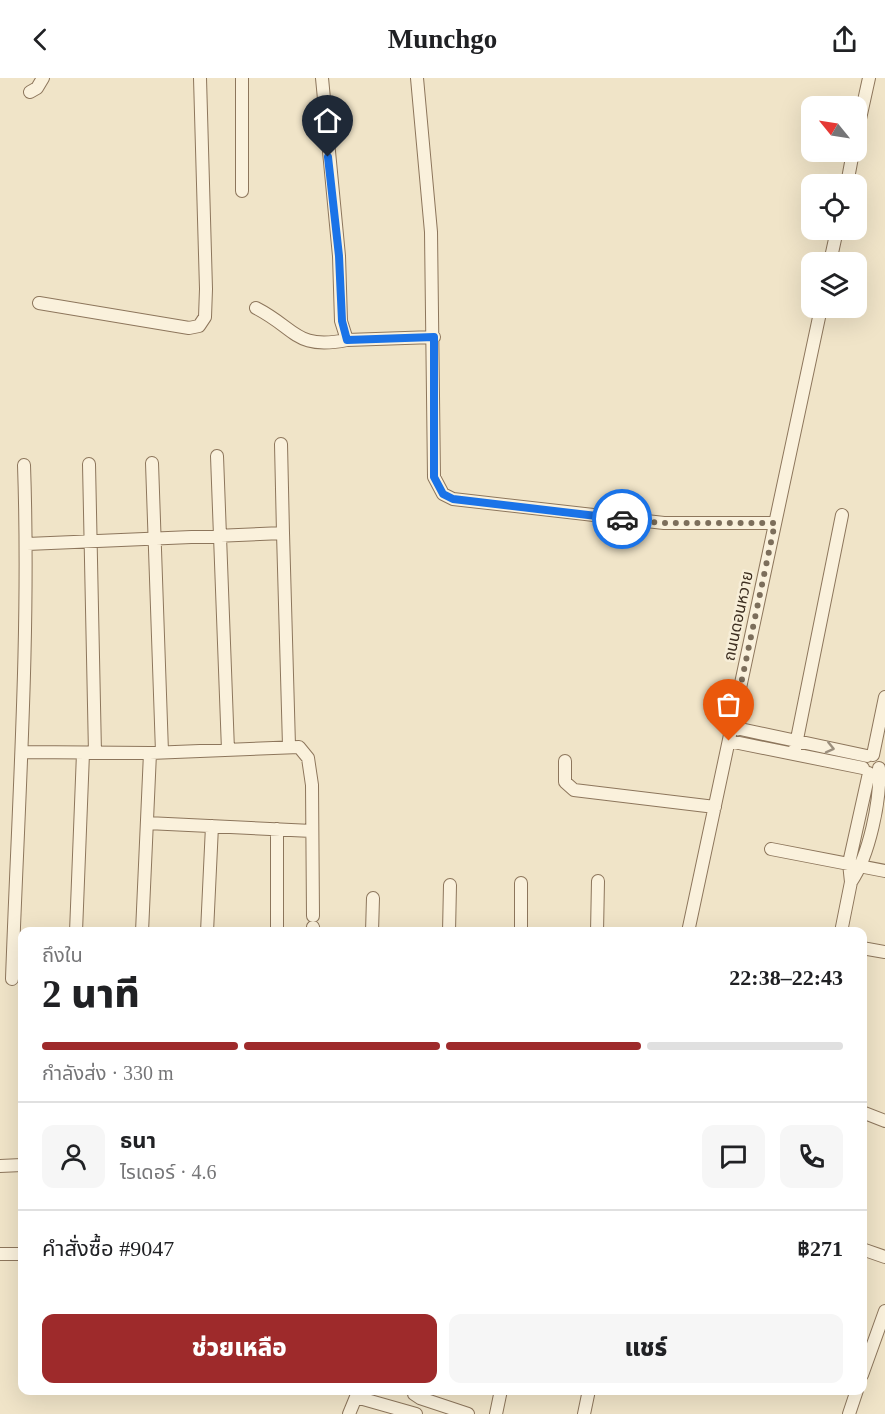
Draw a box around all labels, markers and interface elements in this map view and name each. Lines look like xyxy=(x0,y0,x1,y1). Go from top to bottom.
icon: back xyxy=(24,23,57,56)
icon: share xyxy=(828,23,861,56)
text: Munchgo xyxy=(388,24,497,54)
pin xyxy=(302,95,353,157)
north arrow xyxy=(801,96,867,162)
map controls xyxy=(801,96,867,318)
icon: home xyxy=(311,104,344,137)
button: locate xyxy=(801,174,867,240)
button: layers xyxy=(801,252,867,318)
courier xyxy=(592,489,652,549)
icon: car xyxy=(606,503,639,536)
street label: ถนนดอนหวาย xyxy=(720,570,756,662)
pin xyxy=(703,679,754,741)
icon: bag xyxy=(712,688,745,721)
one-way arrow xyxy=(825,740,835,753)
text: ถึงใน xyxy=(42,944,83,966)
text: 22:38–22:43 xyxy=(729,965,843,990)
text: 2 นาที xyxy=(42,972,140,1015)
text: กำลังส่ง · 330 m xyxy=(42,1062,174,1084)
button: person xyxy=(42,1125,105,1188)
button: chat xyxy=(702,1125,765,1188)
button: phone xyxy=(780,1125,843,1188)
text: ธนา xyxy=(120,1128,156,1153)
text: ไรเดอร์ · 4.6 xyxy=(120,1161,217,1183)
text: คำสั่งซื้อ #9047 xyxy=(42,1236,174,1261)
text: ฿271 xyxy=(797,1236,843,1261)
button: ช่วยเหลือ xyxy=(42,1314,437,1383)
button: แชร์ xyxy=(449,1314,843,1383)

